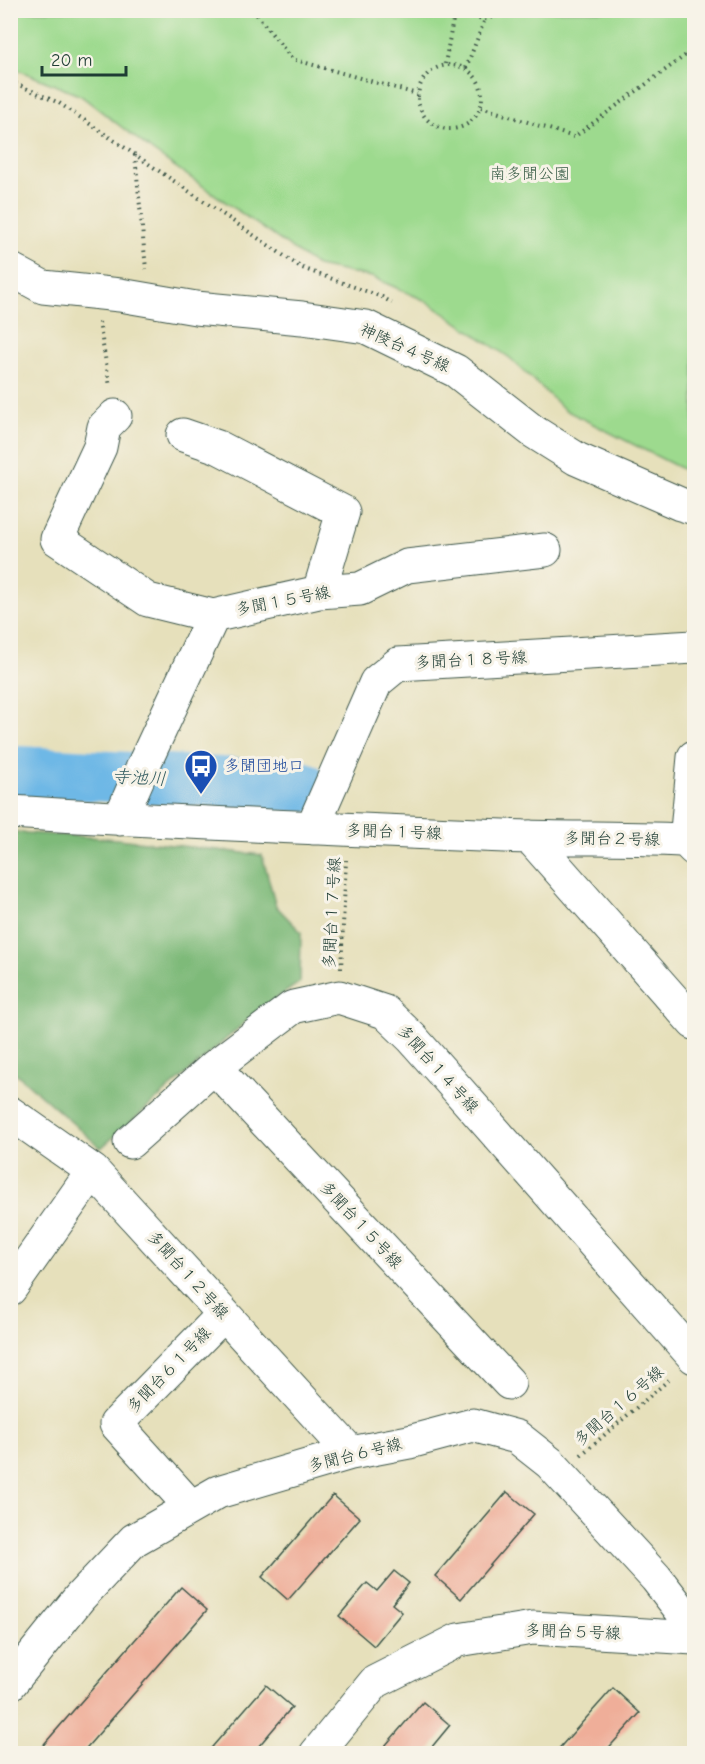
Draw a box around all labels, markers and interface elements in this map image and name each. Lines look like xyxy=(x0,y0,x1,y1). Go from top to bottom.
scale bar xyxy=(42,39,126,77)
text: 20 m xyxy=(51,50,92,71)
park label: 南多聞公園 xyxy=(490,165,570,183)
street label: 神陵台４号線 xyxy=(357,320,453,376)
street label: 多聞１５号線 xyxy=(234,583,332,619)
street label: 多聞台１８号線 xyxy=(415,648,527,672)
bus stop icon: 多聞団地口 xyxy=(183,748,219,795)
place label: 多聞団地口 xyxy=(224,757,304,775)
water label: 寺池川 xyxy=(111,766,167,790)
street label: 多聞台１号線 xyxy=(346,821,442,843)
street label: 多聞台２号線 xyxy=(564,829,660,849)
street label: 多聞台１７号線 xyxy=(320,857,344,969)
street label: 多聞台１４号線 xyxy=(394,1021,482,1117)
street label: 多聞台１５号線 xyxy=(316,1178,406,1272)
street label: 多聞台１２号線 xyxy=(144,1227,232,1323)
street label: 多聞台６１号線 xyxy=(124,1323,214,1417)
street label: 多聞台１６号線 xyxy=(571,1362,667,1450)
street label: 多聞台６号線 xyxy=(306,1435,404,1475)
street label: 多聞台５号線 xyxy=(525,1621,621,1643)

